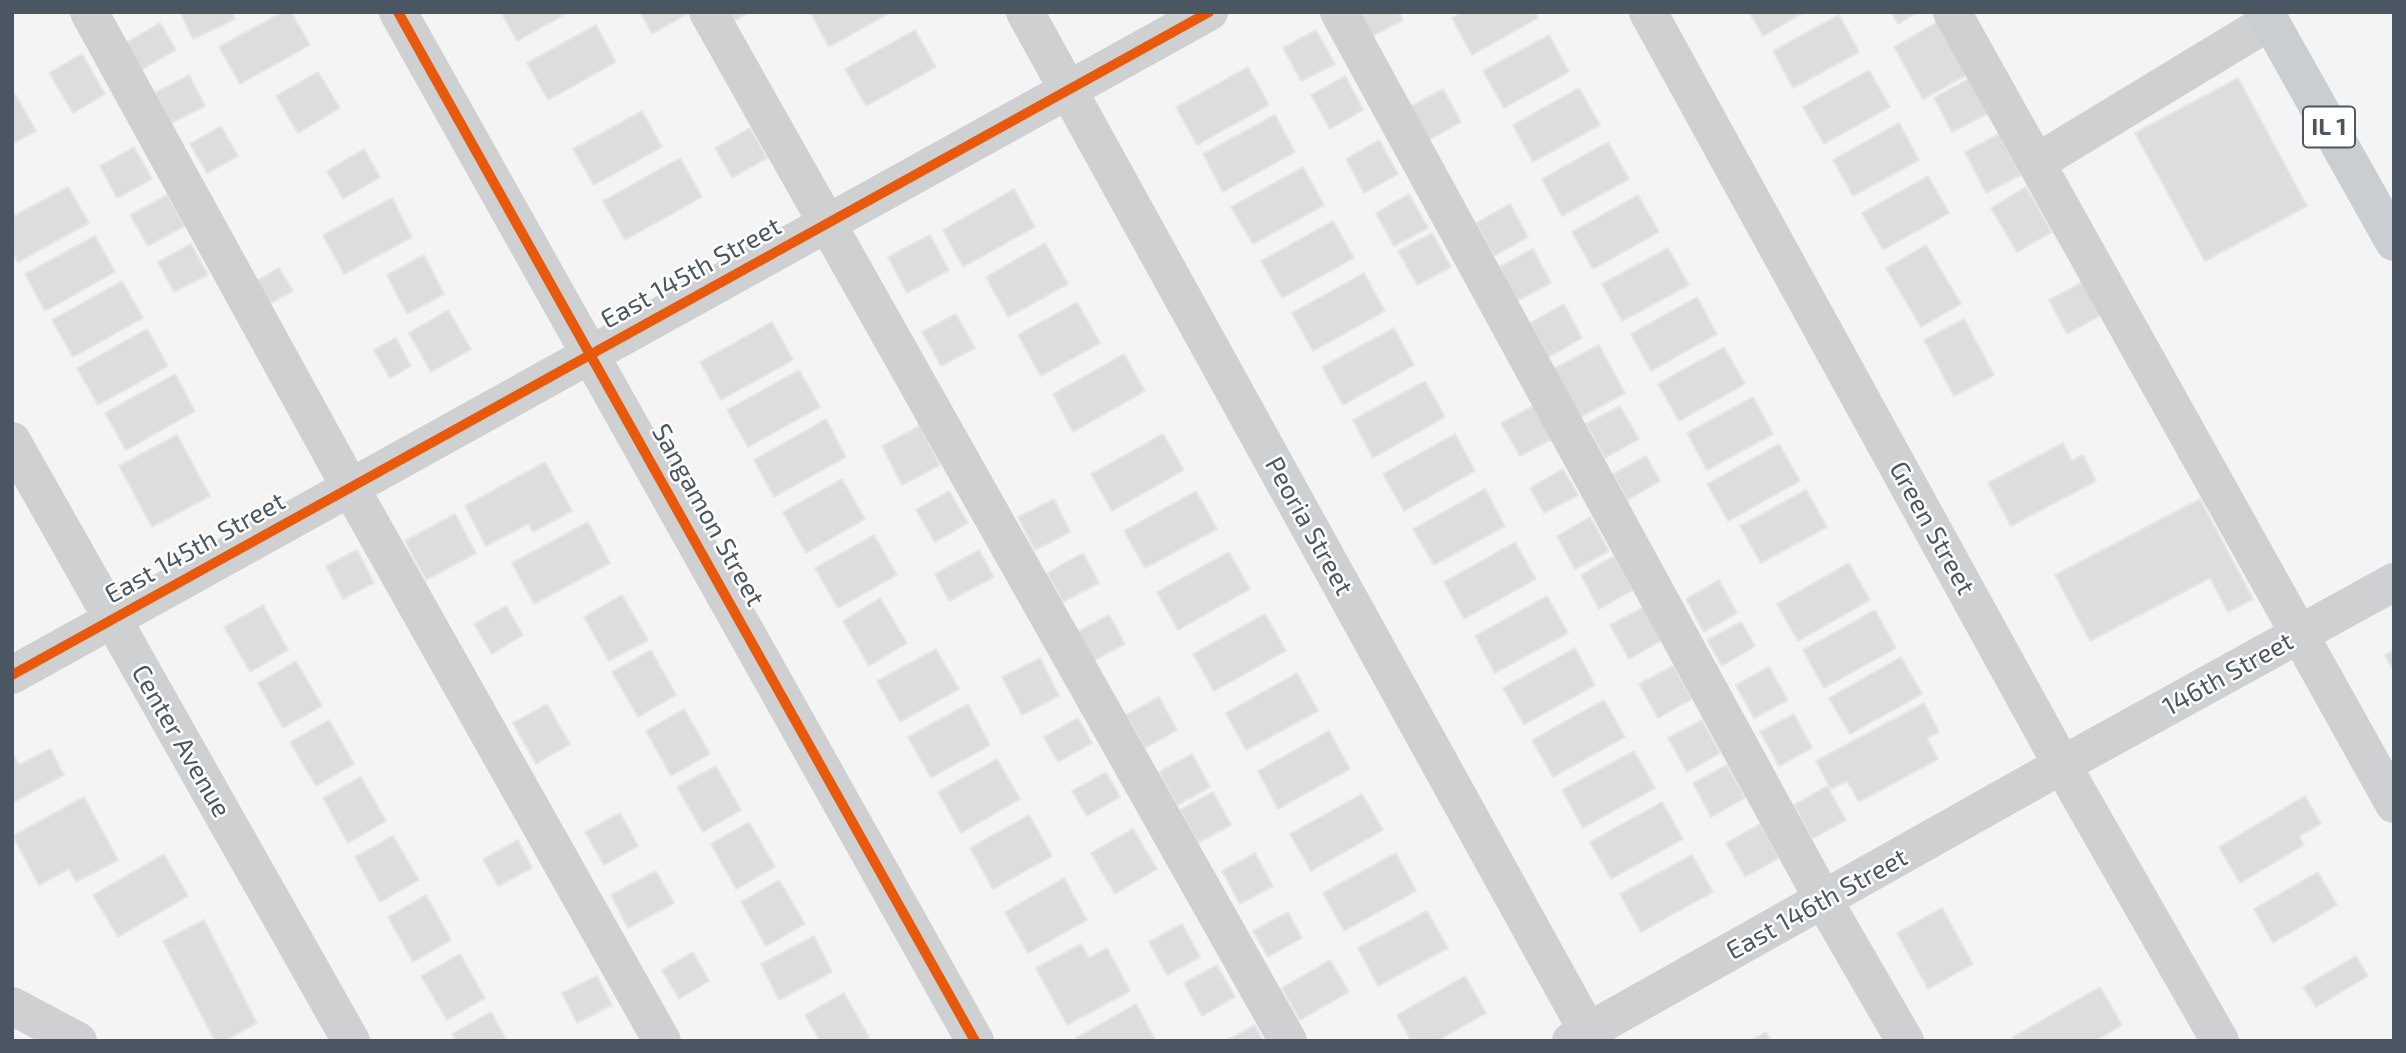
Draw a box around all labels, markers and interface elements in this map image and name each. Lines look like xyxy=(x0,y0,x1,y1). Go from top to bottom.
road number: IL 1 xyxy=(2303,106,2355,148)
street label: East 145th Street xyxy=(596,211,786,335)
street label: Sangamon Street xyxy=(645,419,771,611)
street label: Peoria Street xyxy=(1258,451,1360,601)
street label: Green Street xyxy=(1883,456,1981,600)
street label: East 145th Street xyxy=(100,486,290,610)
street label: 146th Street xyxy=(2157,625,2299,723)
street label: Center Avenue xyxy=(125,659,237,823)
street label: East 146th Street xyxy=(1721,841,1913,967)

